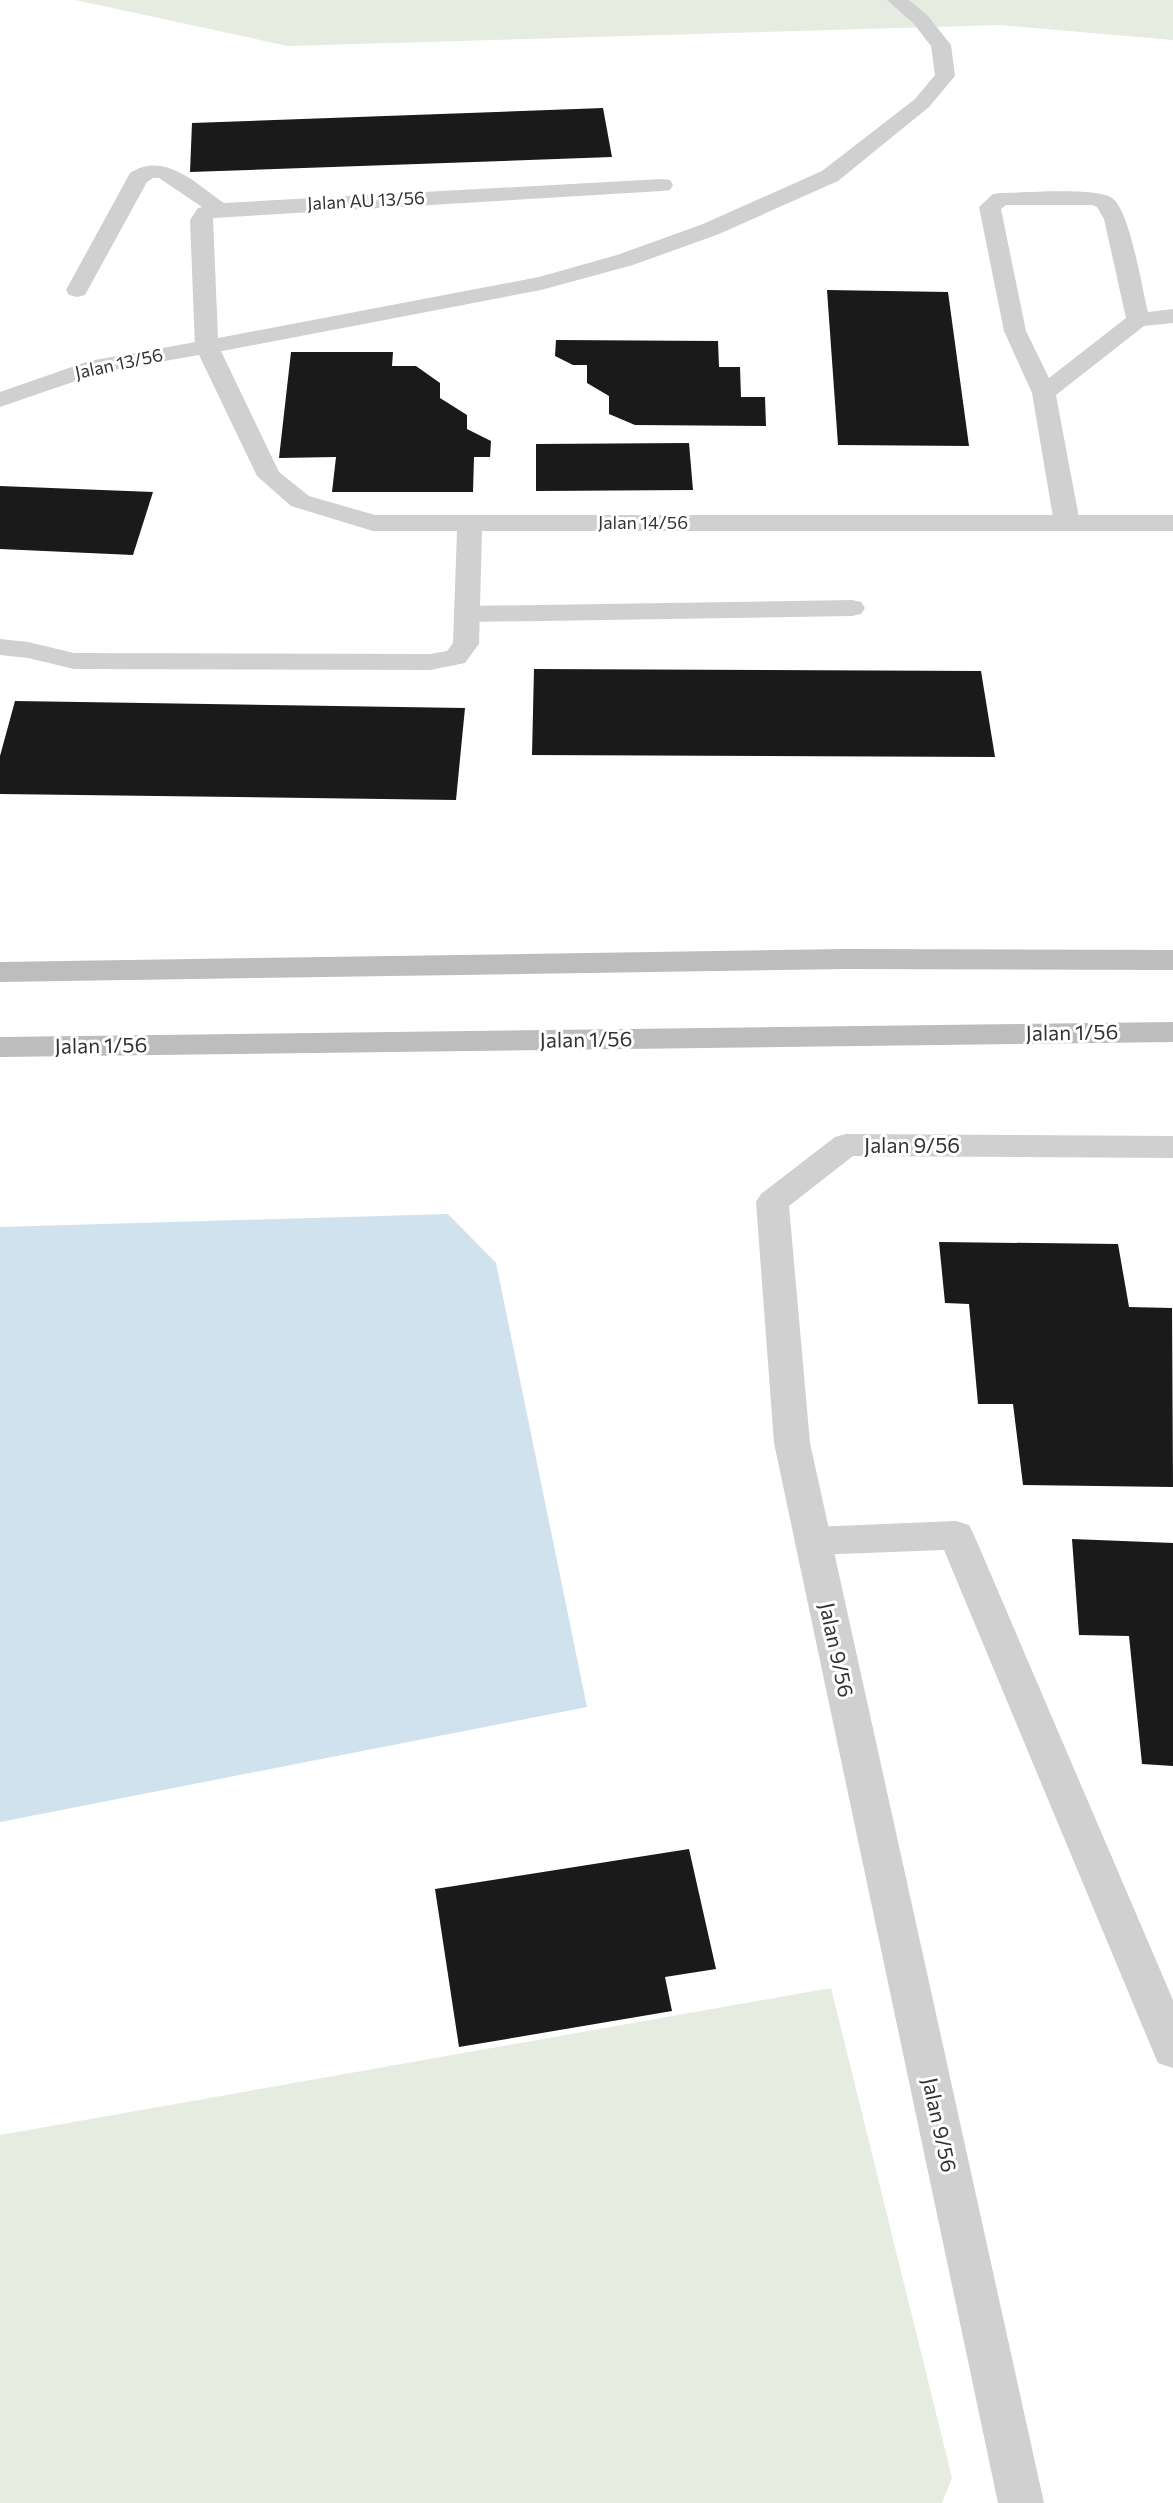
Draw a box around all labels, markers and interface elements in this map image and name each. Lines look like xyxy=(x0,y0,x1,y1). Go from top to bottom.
street label: Jalan AU 13/56 xyxy=(307,186,425,214)
street label: Jalan 13/56 xyxy=(73,343,165,383)
street label: Jalan 14/56 xyxy=(598,511,688,533)
street label: Jalan 1/56 xyxy=(1025,1018,1118,1045)
street label: Jalan 1/56 xyxy=(539,1025,632,1052)
street label: Jalan 1/56 xyxy=(54,1031,147,1058)
street label: Jalan 9/56 xyxy=(864,1132,960,1157)
street label: Jalan 9/56 xyxy=(815,1600,860,1699)
street label: Jalan 9/56 xyxy=(918,2075,963,2174)

